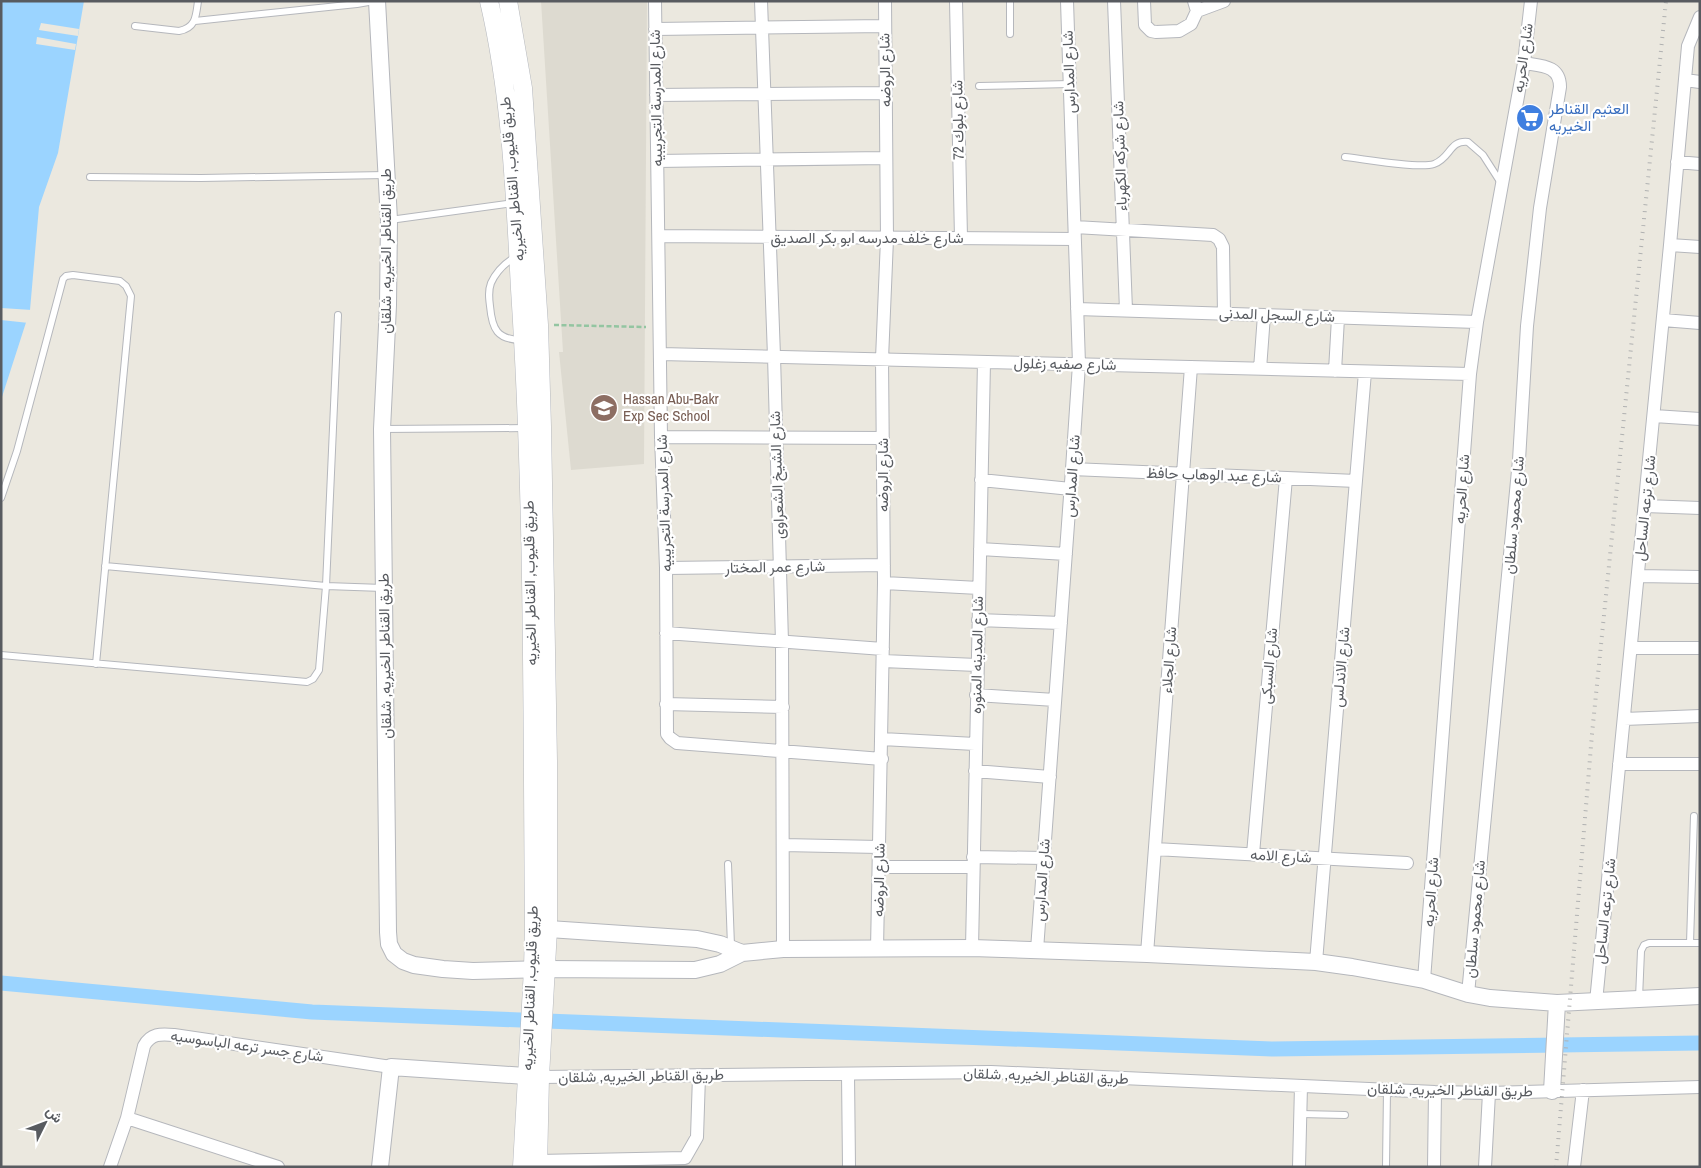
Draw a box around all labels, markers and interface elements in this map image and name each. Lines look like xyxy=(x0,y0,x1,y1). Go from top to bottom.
street label: شارع الحريه xyxy=(1507,22,1539,94)
street label: شارع المدرسة التجريبيه xyxy=(644,29,668,167)
street label: شارع المدارس xyxy=(1057,30,1081,114)
street label: شارع الروضه xyxy=(873,33,897,107)
street label: شارع بلوك 72 xyxy=(946,80,970,160)
street label: طريق قليوب, القناطر الخيريه xyxy=(494,96,529,262)
place label: العثيم القناطر الخيريه xyxy=(1548,98,1629,136)
street label: شارع شركه الكهرباء xyxy=(1107,100,1133,212)
supermarket icon: العثيم القناطر الخيريه xyxy=(1515,103,1545,133)
street label: طريق القناطر الخيريه, شلقان xyxy=(375,168,396,334)
street label: شارع خلف مدرسه ابو بكر الصديق xyxy=(771,227,964,249)
street label: شارع السجل المدنى xyxy=(1219,302,1336,328)
street label: شارع صفيه زغلول xyxy=(1013,352,1117,376)
place label: Hassan Abu-Bakr Exp Sec School xyxy=(623,388,719,426)
school or university icon: Hassan Abu-Bakr Exp Sec School xyxy=(589,393,619,423)
street label: شارع الشيخ الشعراوى xyxy=(764,410,790,540)
street label: شارع المدرسة التجريبيه xyxy=(651,434,677,572)
street label: شارع المدارس xyxy=(1058,434,1086,518)
street label: شارع الروضه xyxy=(872,438,894,512)
street label: شارع الحريه xyxy=(1449,453,1475,525)
street label: شارع ترعه الساحل xyxy=(1629,454,1662,562)
street label: شارع محمود سلطان xyxy=(1498,455,1530,575)
street label: شارع عبد الوهاب حافظ xyxy=(1146,462,1282,488)
street label: طريق قليوب, القناطر الخيريه xyxy=(518,500,541,666)
street label: شارع عمر المختار xyxy=(723,555,826,579)
street label: طريق القناطر الخيريه, شلقان xyxy=(373,573,396,739)
street label: شارع المدينه المنوره xyxy=(965,596,989,714)
street label: شارع الجلاء xyxy=(1156,626,1182,694)
street label: شارع الاندلس xyxy=(1327,626,1355,708)
street label: شارع السبكى xyxy=(1255,627,1283,705)
street label: شارع المدارس xyxy=(1028,838,1056,922)
street label: شارع الروضه xyxy=(867,843,891,917)
street label: شارع الامه xyxy=(1250,843,1312,869)
street label: شارع الحريه xyxy=(1418,856,1444,928)
street label: شارع ترعه الساحل xyxy=(1589,857,1622,965)
street label: شارع محمود سلطان xyxy=(1459,859,1491,979)
street label: طريق قليوب, القناطر الخيريه xyxy=(516,905,543,1071)
street label: شارع جسر ترعه الباسوسيه xyxy=(169,1024,325,1068)
street label: طريق القناطر الخيريه, شلقان xyxy=(963,1062,1129,1089)
street label: طريق القناطر الخيريه, شلقان xyxy=(558,1064,724,1087)
street label: طريق القناطر الخيريه, شلقان xyxy=(1367,1078,1533,1101)
north arrow xyxy=(20,1098,70,1148)
text: ش xyxy=(42,1102,67,1127)

